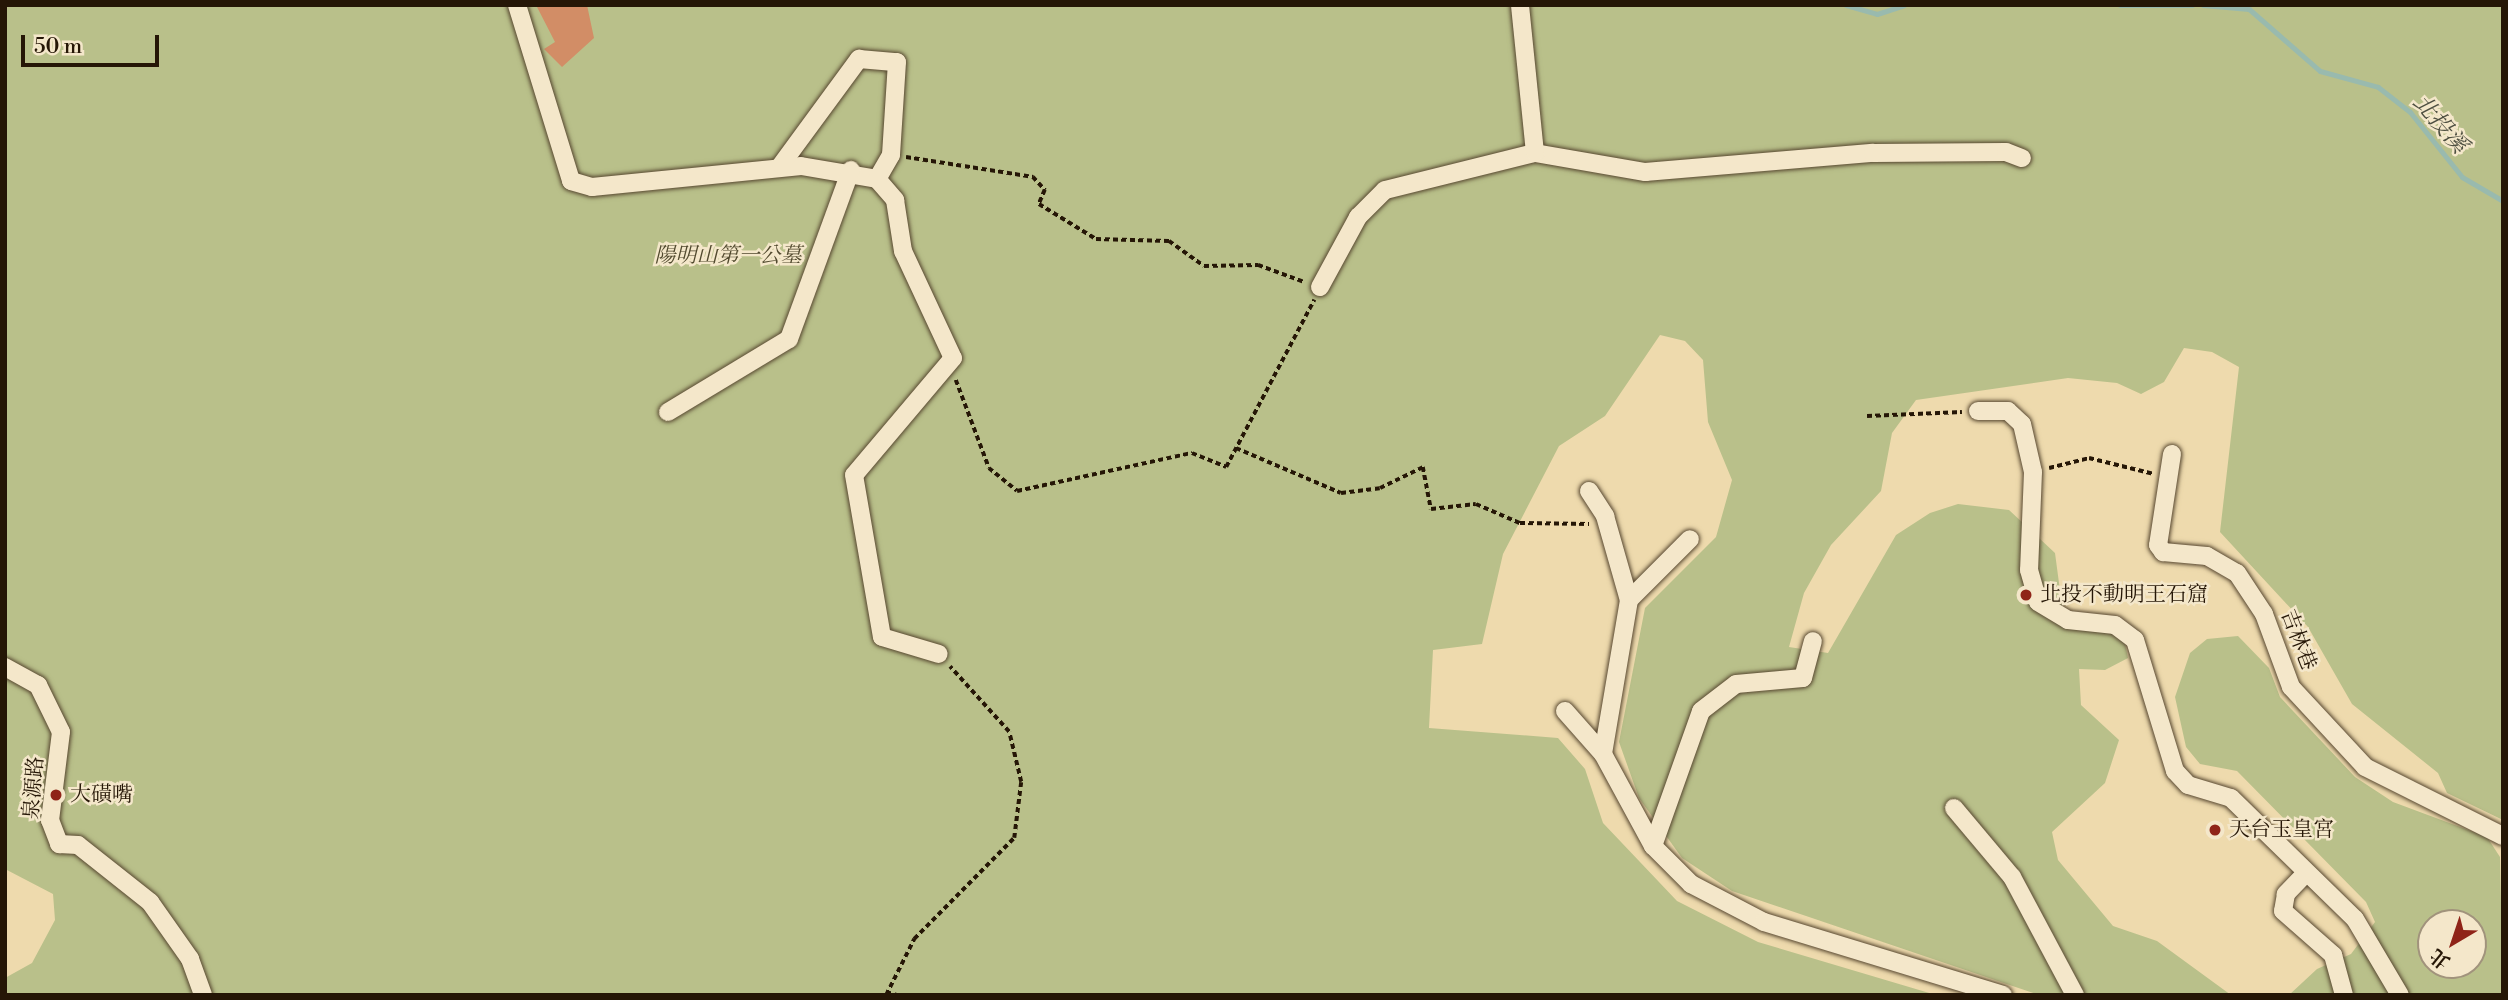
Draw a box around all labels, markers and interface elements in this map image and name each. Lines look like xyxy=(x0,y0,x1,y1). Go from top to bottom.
scale bar xyxy=(24,21,163,65)
text: 50 m xyxy=(34,34,82,60)
water label: 北投溪 xyxy=(2407,89,2473,159)
park label: 陽明山第一公墓 xyxy=(655,243,801,269)
place label: 北投不動明王石窟 xyxy=(2040,582,2208,608)
marker: 北投不動明王石窟 xyxy=(2018,587,2034,603)
street label: 吉林巷 xyxy=(2275,606,2321,674)
street label: 泉源路 xyxy=(19,756,49,820)
place label: 大磺嘴 xyxy=(70,782,133,808)
marker: 大磺嘴 xyxy=(48,787,64,803)
place label: 天台玉皇宮 xyxy=(2229,817,2334,843)
marker: 天台玉皇宮 xyxy=(2207,822,2223,838)
north arrow xyxy=(2417,909,2487,979)
text: 北 xyxy=(2425,943,2455,974)

